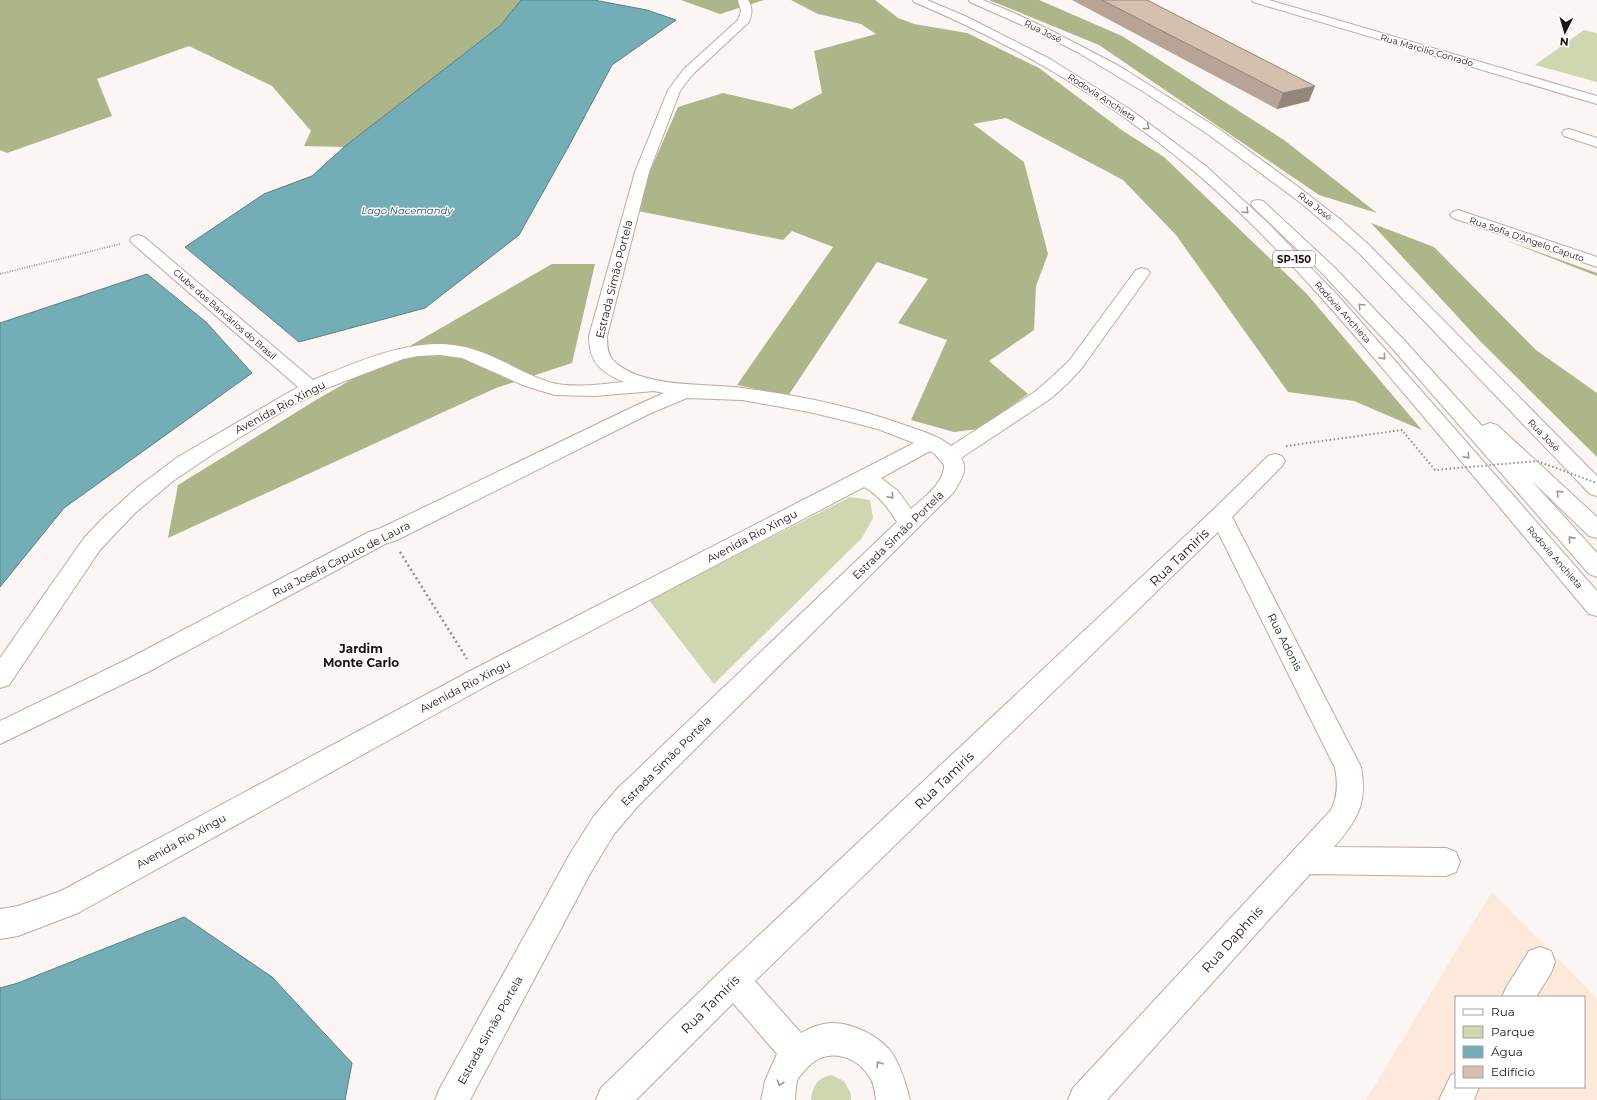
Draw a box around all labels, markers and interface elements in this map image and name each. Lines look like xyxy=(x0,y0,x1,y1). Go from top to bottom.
north arrow xyxy=(1545,12,1585,52)
street label: Rua José xyxy=(1023,17,1064,45)
street label: Rua Marcilio Conrado xyxy=(1379,31,1475,69)
text: N xyxy=(1559,35,1569,49)
street label: Rodovia Anchieta xyxy=(1066,71,1138,123)
one-way arrow xyxy=(1142,122,1149,129)
street label: Rua José xyxy=(1296,189,1335,223)
water label: Lago Nacemandy xyxy=(361,204,453,217)
one-way arrow xyxy=(1241,206,1249,214)
street label: Rua Sofia D'Angelo Caputo xyxy=(1468,214,1586,264)
street label: Estrada Simão Portela xyxy=(592,218,636,340)
road number: SP-150 xyxy=(1273,251,1315,267)
street label: Clube dos Bancários do Brasil xyxy=(171,266,279,362)
street label: Rodovia Anchieta xyxy=(1312,279,1374,345)
one-way arrow xyxy=(1359,303,1366,310)
one-way arrow xyxy=(1378,352,1385,360)
street label: Avenida Rio Xingu xyxy=(232,377,328,437)
street label: Rua José xyxy=(1526,417,1562,454)
one-way arrow xyxy=(1463,451,1470,458)
street label: Estrada Simão Portela xyxy=(849,488,947,582)
one-way arrow xyxy=(886,491,893,499)
one-way arrow xyxy=(1556,491,1564,498)
street label: Avenida Rio Xingu xyxy=(704,506,800,566)
street label: Rua Josefa Caputo de Laura xyxy=(270,518,412,600)
street label: Rodovia Anchieta xyxy=(1525,524,1585,590)
street label: Rua Tamiris xyxy=(1146,525,1212,589)
one-way arrow xyxy=(1568,536,1576,544)
street label: Rua Adonis xyxy=(1265,611,1306,674)
district label: Jardim Monte Carlo xyxy=(323,641,399,670)
street label: Avenida Rio Xingu xyxy=(417,656,513,716)
street label: Estrada Simão Portela xyxy=(618,713,714,809)
street label: Rua Tamiris xyxy=(911,748,977,812)
street label: Avenida Rio Xingu xyxy=(134,811,228,871)
street label: Rua Daphnis xyxy=(1198,902,1266,976)
street label: Rua Tamiris xyxy=(677,971,743,1037)
street label: Estrada Simão Portela xyxy=(454,973,526,1087)
legend xyxy=(1455,996,1585,1088)
text: Rua xyxy=(1491,1004,1515,1019)
text: Parque xyxy=(1491,1024,1535,1039)
text: Água xyxy=(1491,1044,1523,1059)
one-way arrow xyxy=(876,1061,884,1068)
text: Edifício xyxy=(1491,1064,1535,1079)
one-way arrow xyxy=(777,1079,785,1086)

